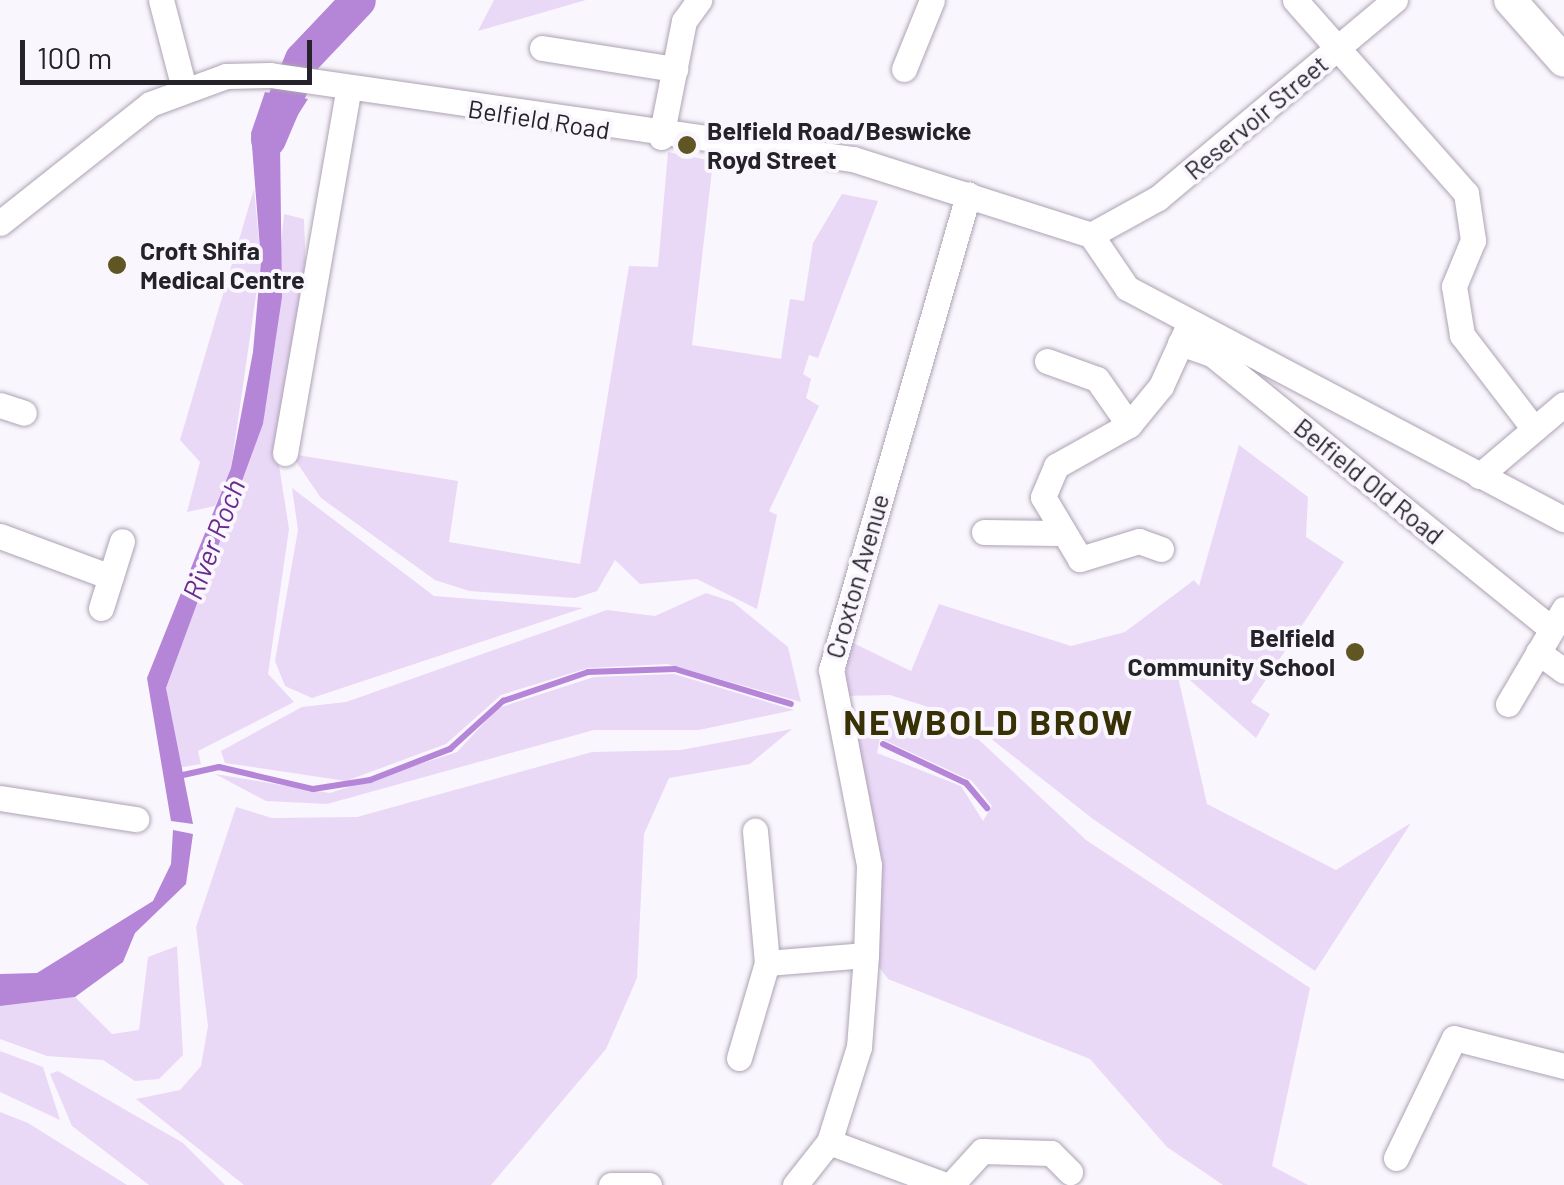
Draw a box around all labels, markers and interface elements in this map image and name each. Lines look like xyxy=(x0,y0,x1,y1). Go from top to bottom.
scale bar xyxy=(25,20,318,82)
text: 100 m xyxy=(37,39,112,75)
street label: Reservoir Street xyxy=(1178,49,1334,185)
street label: Belfield Road xyxy=(466,93,612,145)
place label: Belfield Road/Beswicke Royd Street xyxy=(707,116,971,175)
marker: Belfield Road/Beswicke Royd Street xyxy=(676,134,698,156)
place label: Croft Shifa Medical Centre xyxy=(140,236,305,295)
marker: Croft Shifa Medical Centre xyxy=(104,252,130,278)
street label: Belfield Old Road xyxy=(1288,412,1450,550)
water label: River Roch xyxy=(175,474,251,604)
street label: Croxton Avenue xyxy=(819,490,895,662)
place label: Belfield Community School xyxy=(1128,623,1335,682)
marker: Belfield Community School xyxy=(1344,641,1366,663)
district label: NEWBOLD BROW xyxy=(843,700,1135,742)

